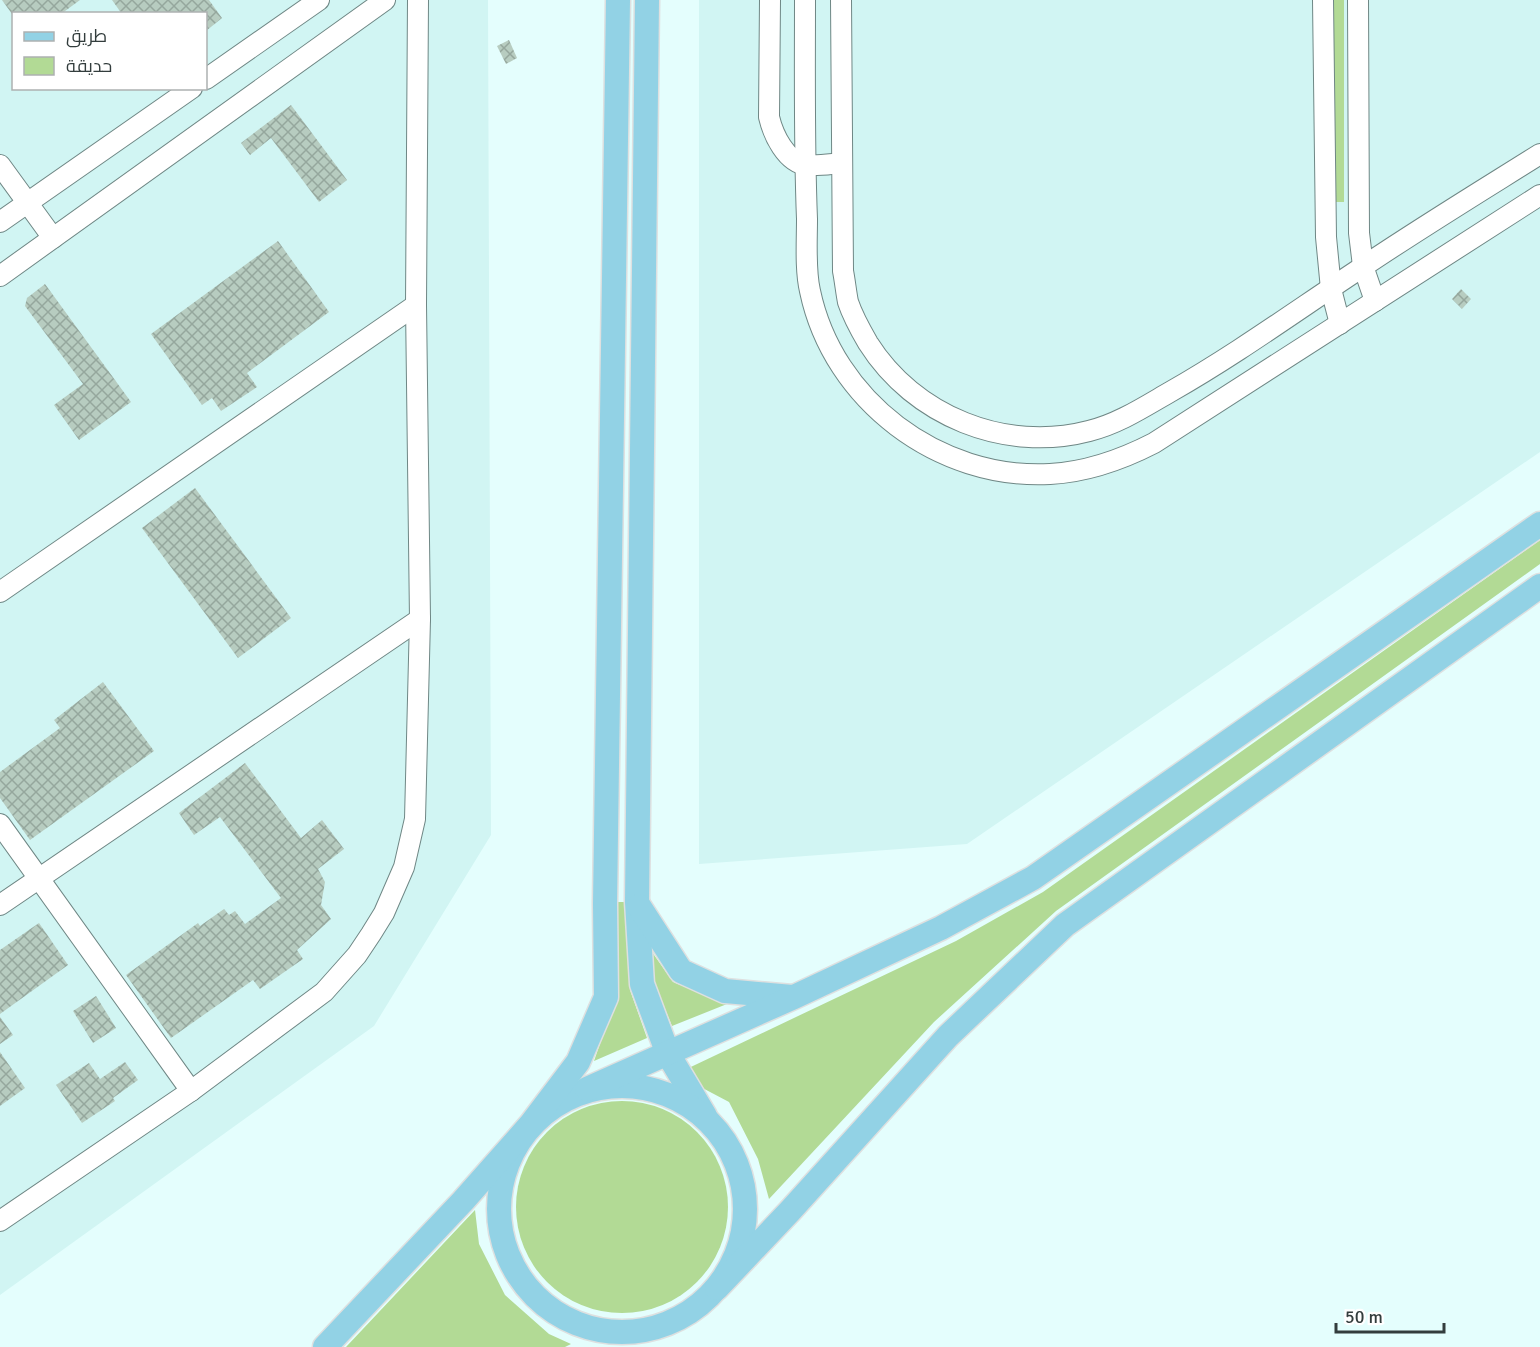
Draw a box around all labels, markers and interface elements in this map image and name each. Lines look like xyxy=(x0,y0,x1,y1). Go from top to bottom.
legend xyxy=(12,12,207,90)
text: طريق xyxy=(66,25,107,48)
text: حديقة xyxy=(66,55,112,77)
scale bar xyxy=(1336,1296,1444,1334)
text: 50 m xyxy=(1345,1306,1383,1328)

